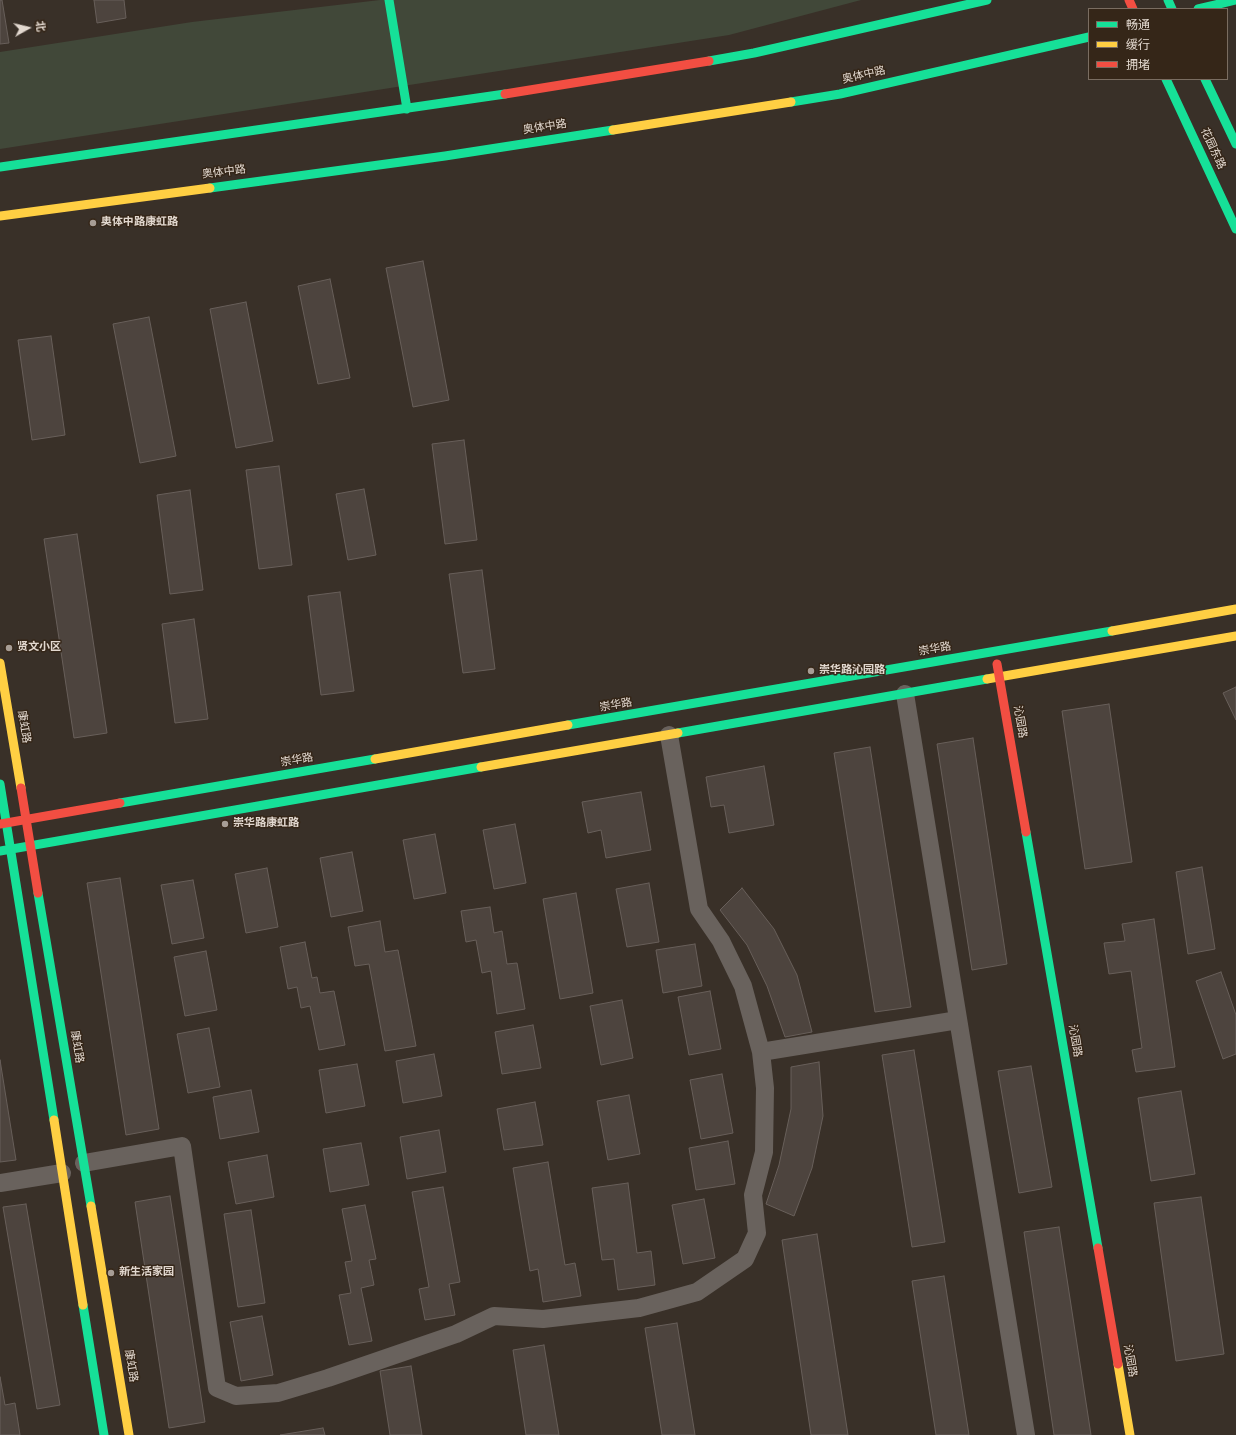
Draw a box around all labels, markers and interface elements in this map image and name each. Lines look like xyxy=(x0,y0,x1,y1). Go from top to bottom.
north arrow xyxy=(8,8,48,48)
legend xyxy=(1088,8,1228,80)
text: 畅通 xyxy=(1126,18,1150,34)
text: 北 xyxy=(32,20,48,33)
text: 缓行 xyxy=(1126,38,1150,54)
text: 拥堵 xyxy=(1126,58,1150,74)
street label: 奥体中路 xyxy=(841,65,887,87)
street label: 奥体中路 xyxy=(522,118,568,138)
street label: 花园东路 xyxy=(1197,126,1227,172)
street label: 奥体中路 xyxy=(201,164,247,182)
place label: 奥体中路康虹路 xyxy=(101,216,178,230)
marker: 奥体中路康虹路 xyxy=(88,218,98,228)
place label: 贤文小区 xyxy=(17,641,61,655)
street label: 崇华路 xyxy=(918,641,952,659)
marker: 贤文小区 xyxy=(4,643,14,653)
place label: 崇华路沁园路 xyxy=(819,664,885,678)
marker: 崇华路沁园路 xyxy=(806,666,816,676)
street label: 崇华路 xyxy=(599,697,633,715)
street label: 沁园路 xyxy=(1010,705,1028,739)
street label: 康虹路 xyxy=(14,710,32,744)
street label: 崇华路 xyxy=(280,752,314,770)
place label: 崇华路康虹路 xyxy=(233,817,299,831)
marker: 崇华路康虹路 xyxy=(220,819,230,829)
street label: 沁园路 xyxy=(1065,1024,1083,1058)
street label: 康虹路 xyxy=(67,1030,85,1064)
place label: 新生活家园 xyxy=(119,1266,174,1280)
marker: 新生活家园 xyxy=(106,1268,116,1278)
street label: 沁园路 xyxy=(1120,1344,1138,1378)
street label: 康虹路 xyxy=(121,1349,139,1383)

